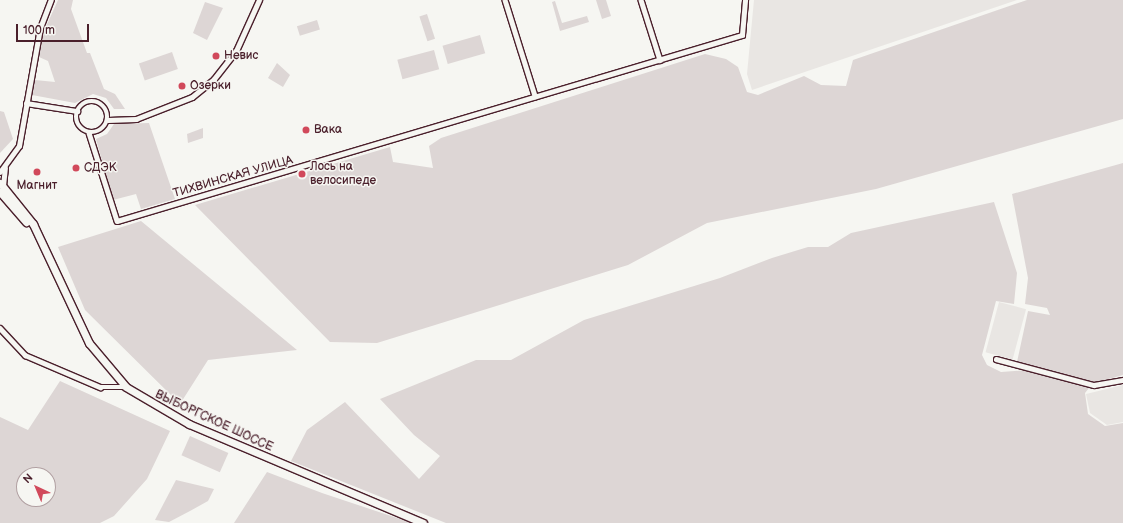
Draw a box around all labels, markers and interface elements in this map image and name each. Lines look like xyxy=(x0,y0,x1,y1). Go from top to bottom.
scale bar xyxy=(18,16,91,42)
text: 100 m xyxy=(23,23,55,38)
place label: Невис xyxy=(224,49,258,63)
marker: Невис xyxy=(211,51,221,61)
place label: Озерки xyxy=(190,79,231,93)
marker: Озерки xyxy=(177,81,187,91)
place label: Вака xyxy=(314,123,342,137)
marker: Вака xyxy=(301,125,311,135)
street label: ТИХВИНСКАЯ УЛИЦА xyxy=(171,153,295,201)
place label: Лось на велосипеде xyxy=(310,160,376,188)
place label: СДЭК xyxy=(84,161,116,175)
marker: СДЭК xyxy=(71,163,81,173)
marker: Магнит xyxy=(32,167,42,177)
marker: Лось на велосипеде xyxy=(297,169,307,179)
place label: Магнит xyxy=(17,179,57,193)
street label: ВЫБОРГСКОЕ ШОССЕ xyxy=(153,387,275,455)
north arrow xyxy=(16,467,56,507)
text: N xyxy=(21,471,35,486)

